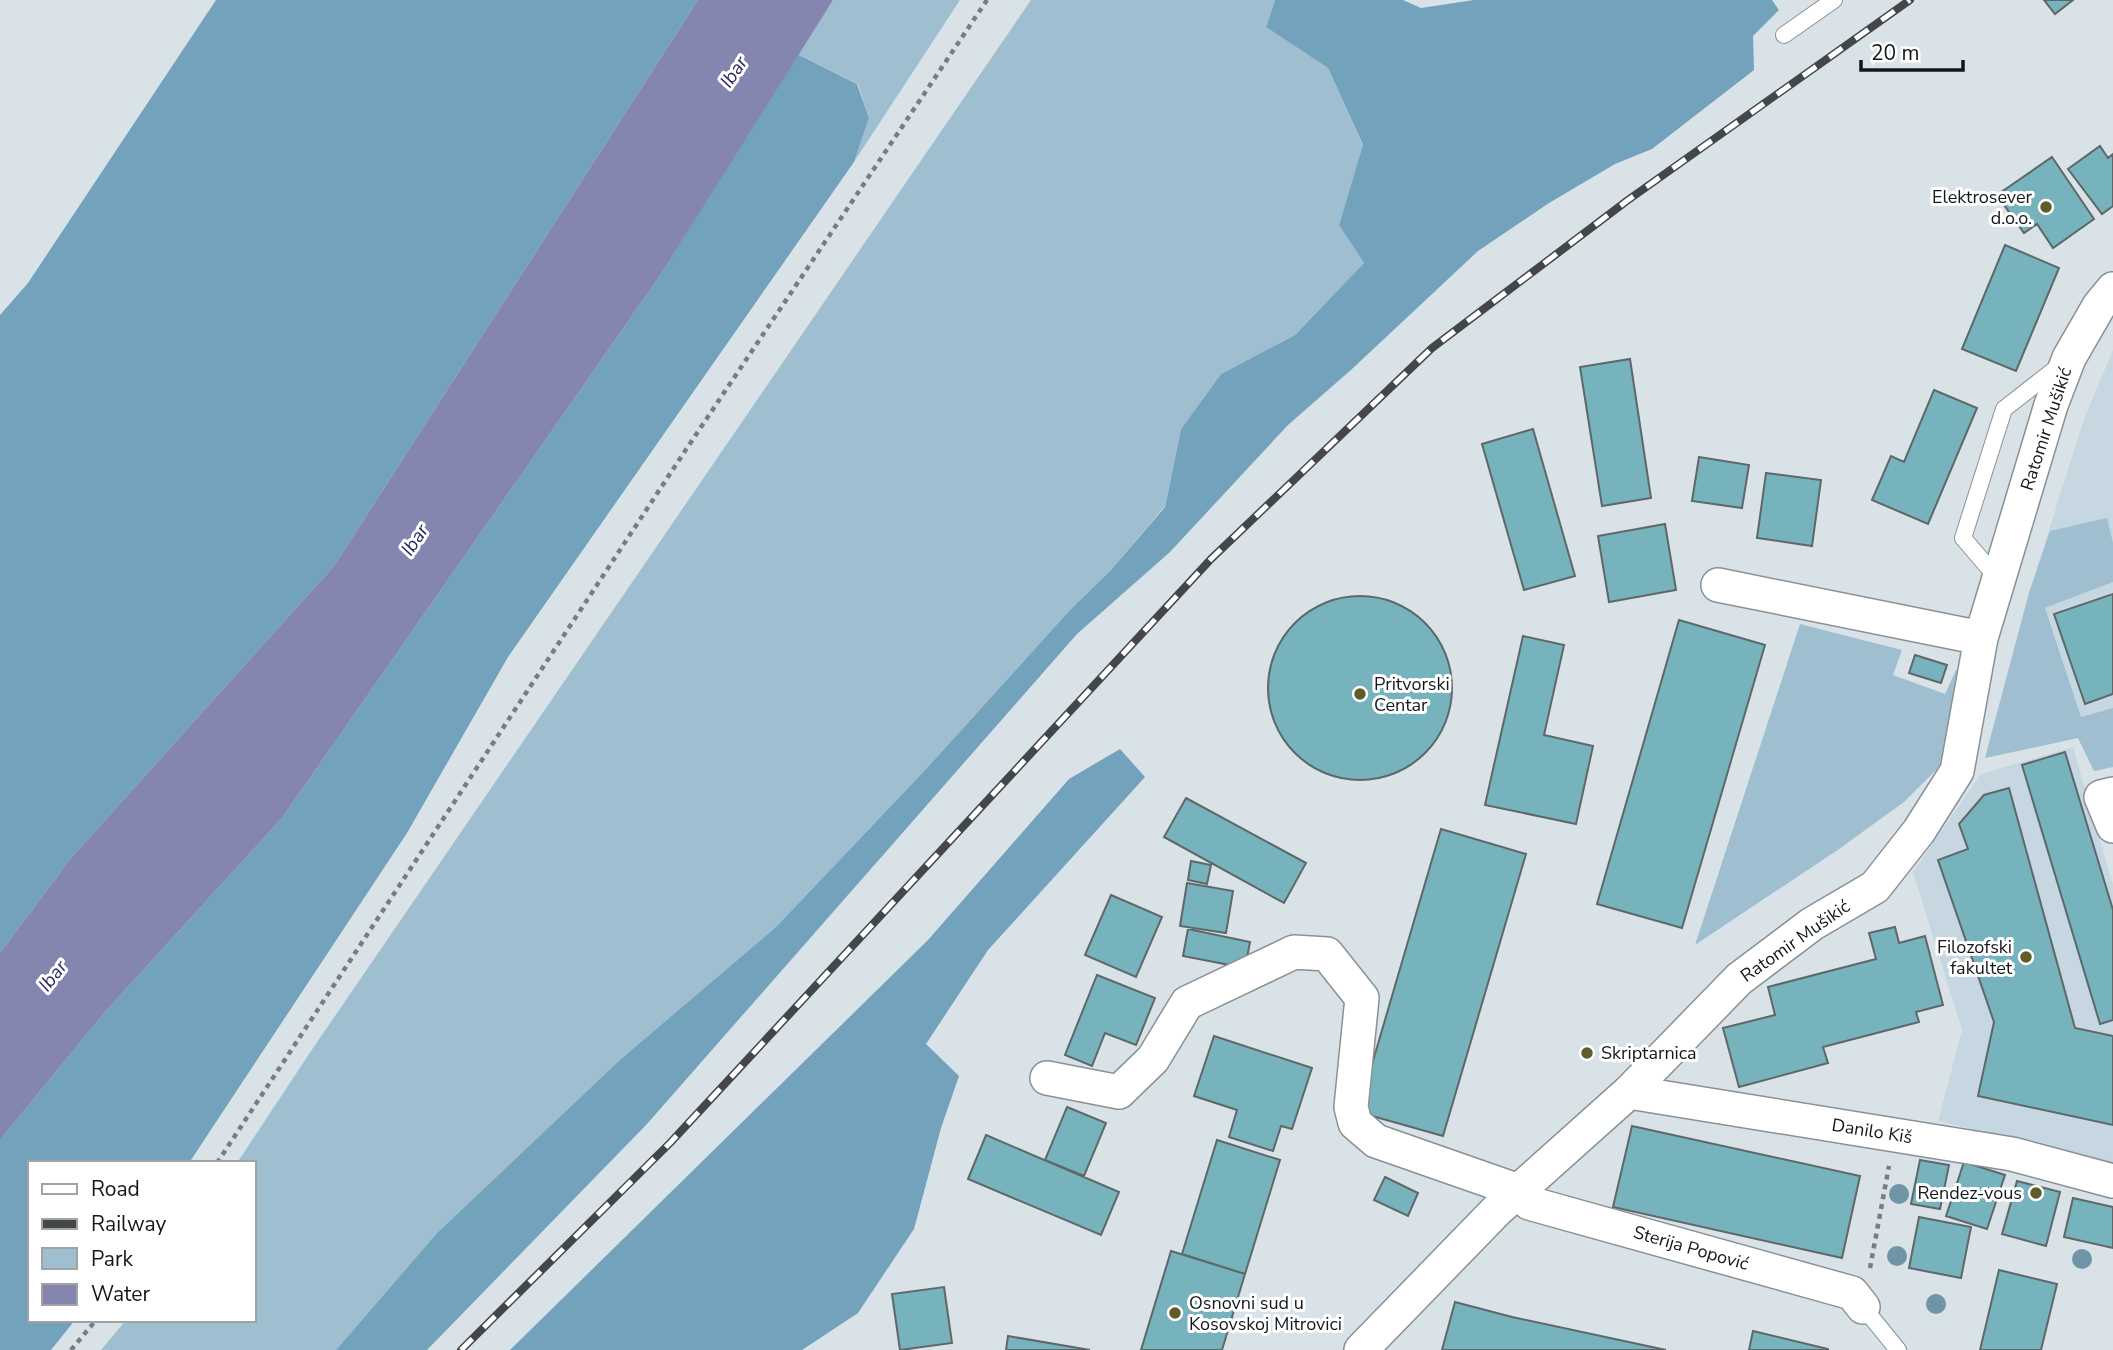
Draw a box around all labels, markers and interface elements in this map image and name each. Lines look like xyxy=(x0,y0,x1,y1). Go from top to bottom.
scale bar xyxy=(1861,28,1962,72)
text: 20 m xyxy=(1871,39,1920,67)
water label: Ibar xyxy=(714,50,755,93)
place label: Elektrosever d.o.o. xyxy=(1932,185,2033,230)
marker: Elektrosever d.o.o. xyxy=(2038,199,2054,215)
street label: Ratomir Mušikić xyxy=(2015,364,2077,494)
water label: Ibar xyxy=(395,518,436,561)
place label: Pritvorski Centar xyxy=(1374,672,1450,717)
marker: Pritvorski Centar xyxy=(1352,686,1368,702)
street label: Ratomir Mušikić xyxy=(1736,894,1854,988)
place label: Filozofski fakultet xyxy=(1937,935,2013,980)
marker: Filozofski fakultet xyxy=(2018,949,2034,965)
water label: Ibar xyxy=(33,954,74,997)
place label: Skriptarnica xyxy=(1601,1041,1697,1065)
marker: Skriptarnica xyxy=(1579,1045,1595,1061)
street label: Danilo Kiš xyxy=(1830,1113,1914,1149)
legend xyxy=(28,1161,256,1322)
text: Road xyxy=(91,1175,140,1203)
place label: Rendez-vous xyxy=(1918,1181,2022,1205)
marker: Rendez-vous xyxy=(2028,1185,2044,1201)
text: Railway xyxy=(91,1210,166,1238)
street label: Sterija Popović xyxy=(1630,1220,1752,1276)
text: Park xyxy=(91,1245,133,1273)
text: Water xyxy=(91,1280,150,1308)
place label: Osnovni sud u Kosovskoj Mitrovici xyxy=(1189,1291,1342,1336)
marker: Osnovni sud u Kosovskoj Mitrovici xyxy=(1167,1305,1183,1321)

